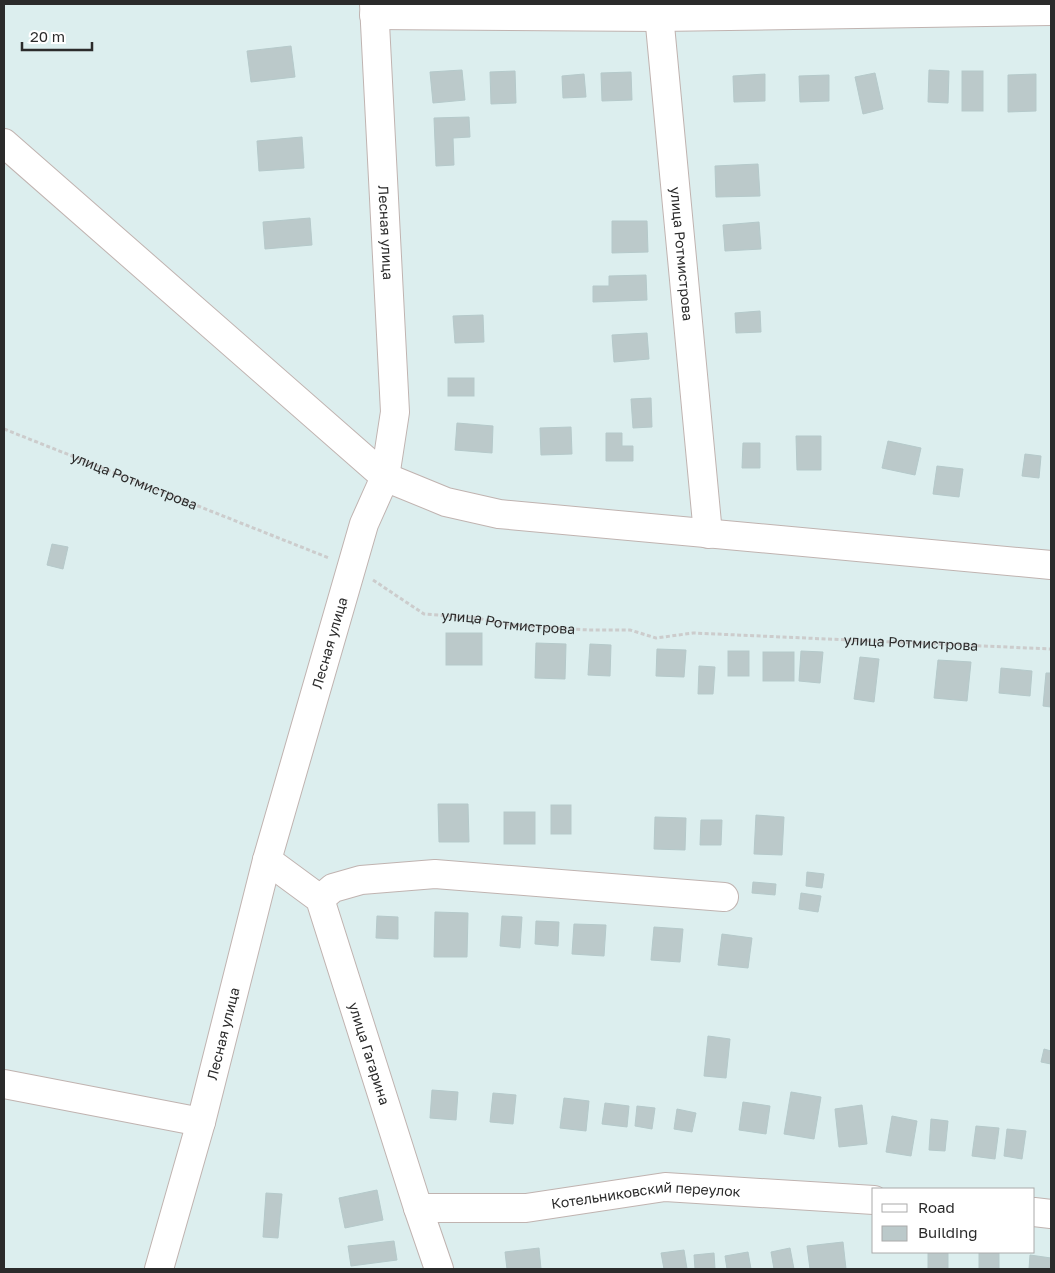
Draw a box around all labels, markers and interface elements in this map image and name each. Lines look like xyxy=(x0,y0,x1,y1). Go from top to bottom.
scale bar xyxy=(22,20,92,52)
text: 20 m xyxy=(30,27,65,45)
street label: Лесная улица xyxy=(375,185,397,280)
street label: улица Ротмистрова xyxy=(667,186,697,322)
street label: улица Ротмистрова xyxy=(69,447,200,513)
street label: Лесная улица xyxy=(308,595,350,691)
street label: улица Ротмистрова xyxy=(441,606,576,637)
street label: улица Ротмистрова xyxy=(843,631,979,654)
street label: Лесная улица xyxy=(203,985,243,1082)
street label: улица Гагарина xyxy=(345,1000,394,1107)
street label: Котельниковский переулок xyxy=(550,1178,741,1212)
legend xyxy=(872,1188,1035,1253)
text: Road xyxy=(918,1198,955,1216)
text: Building xyxy=(918,1223,978,1241)

